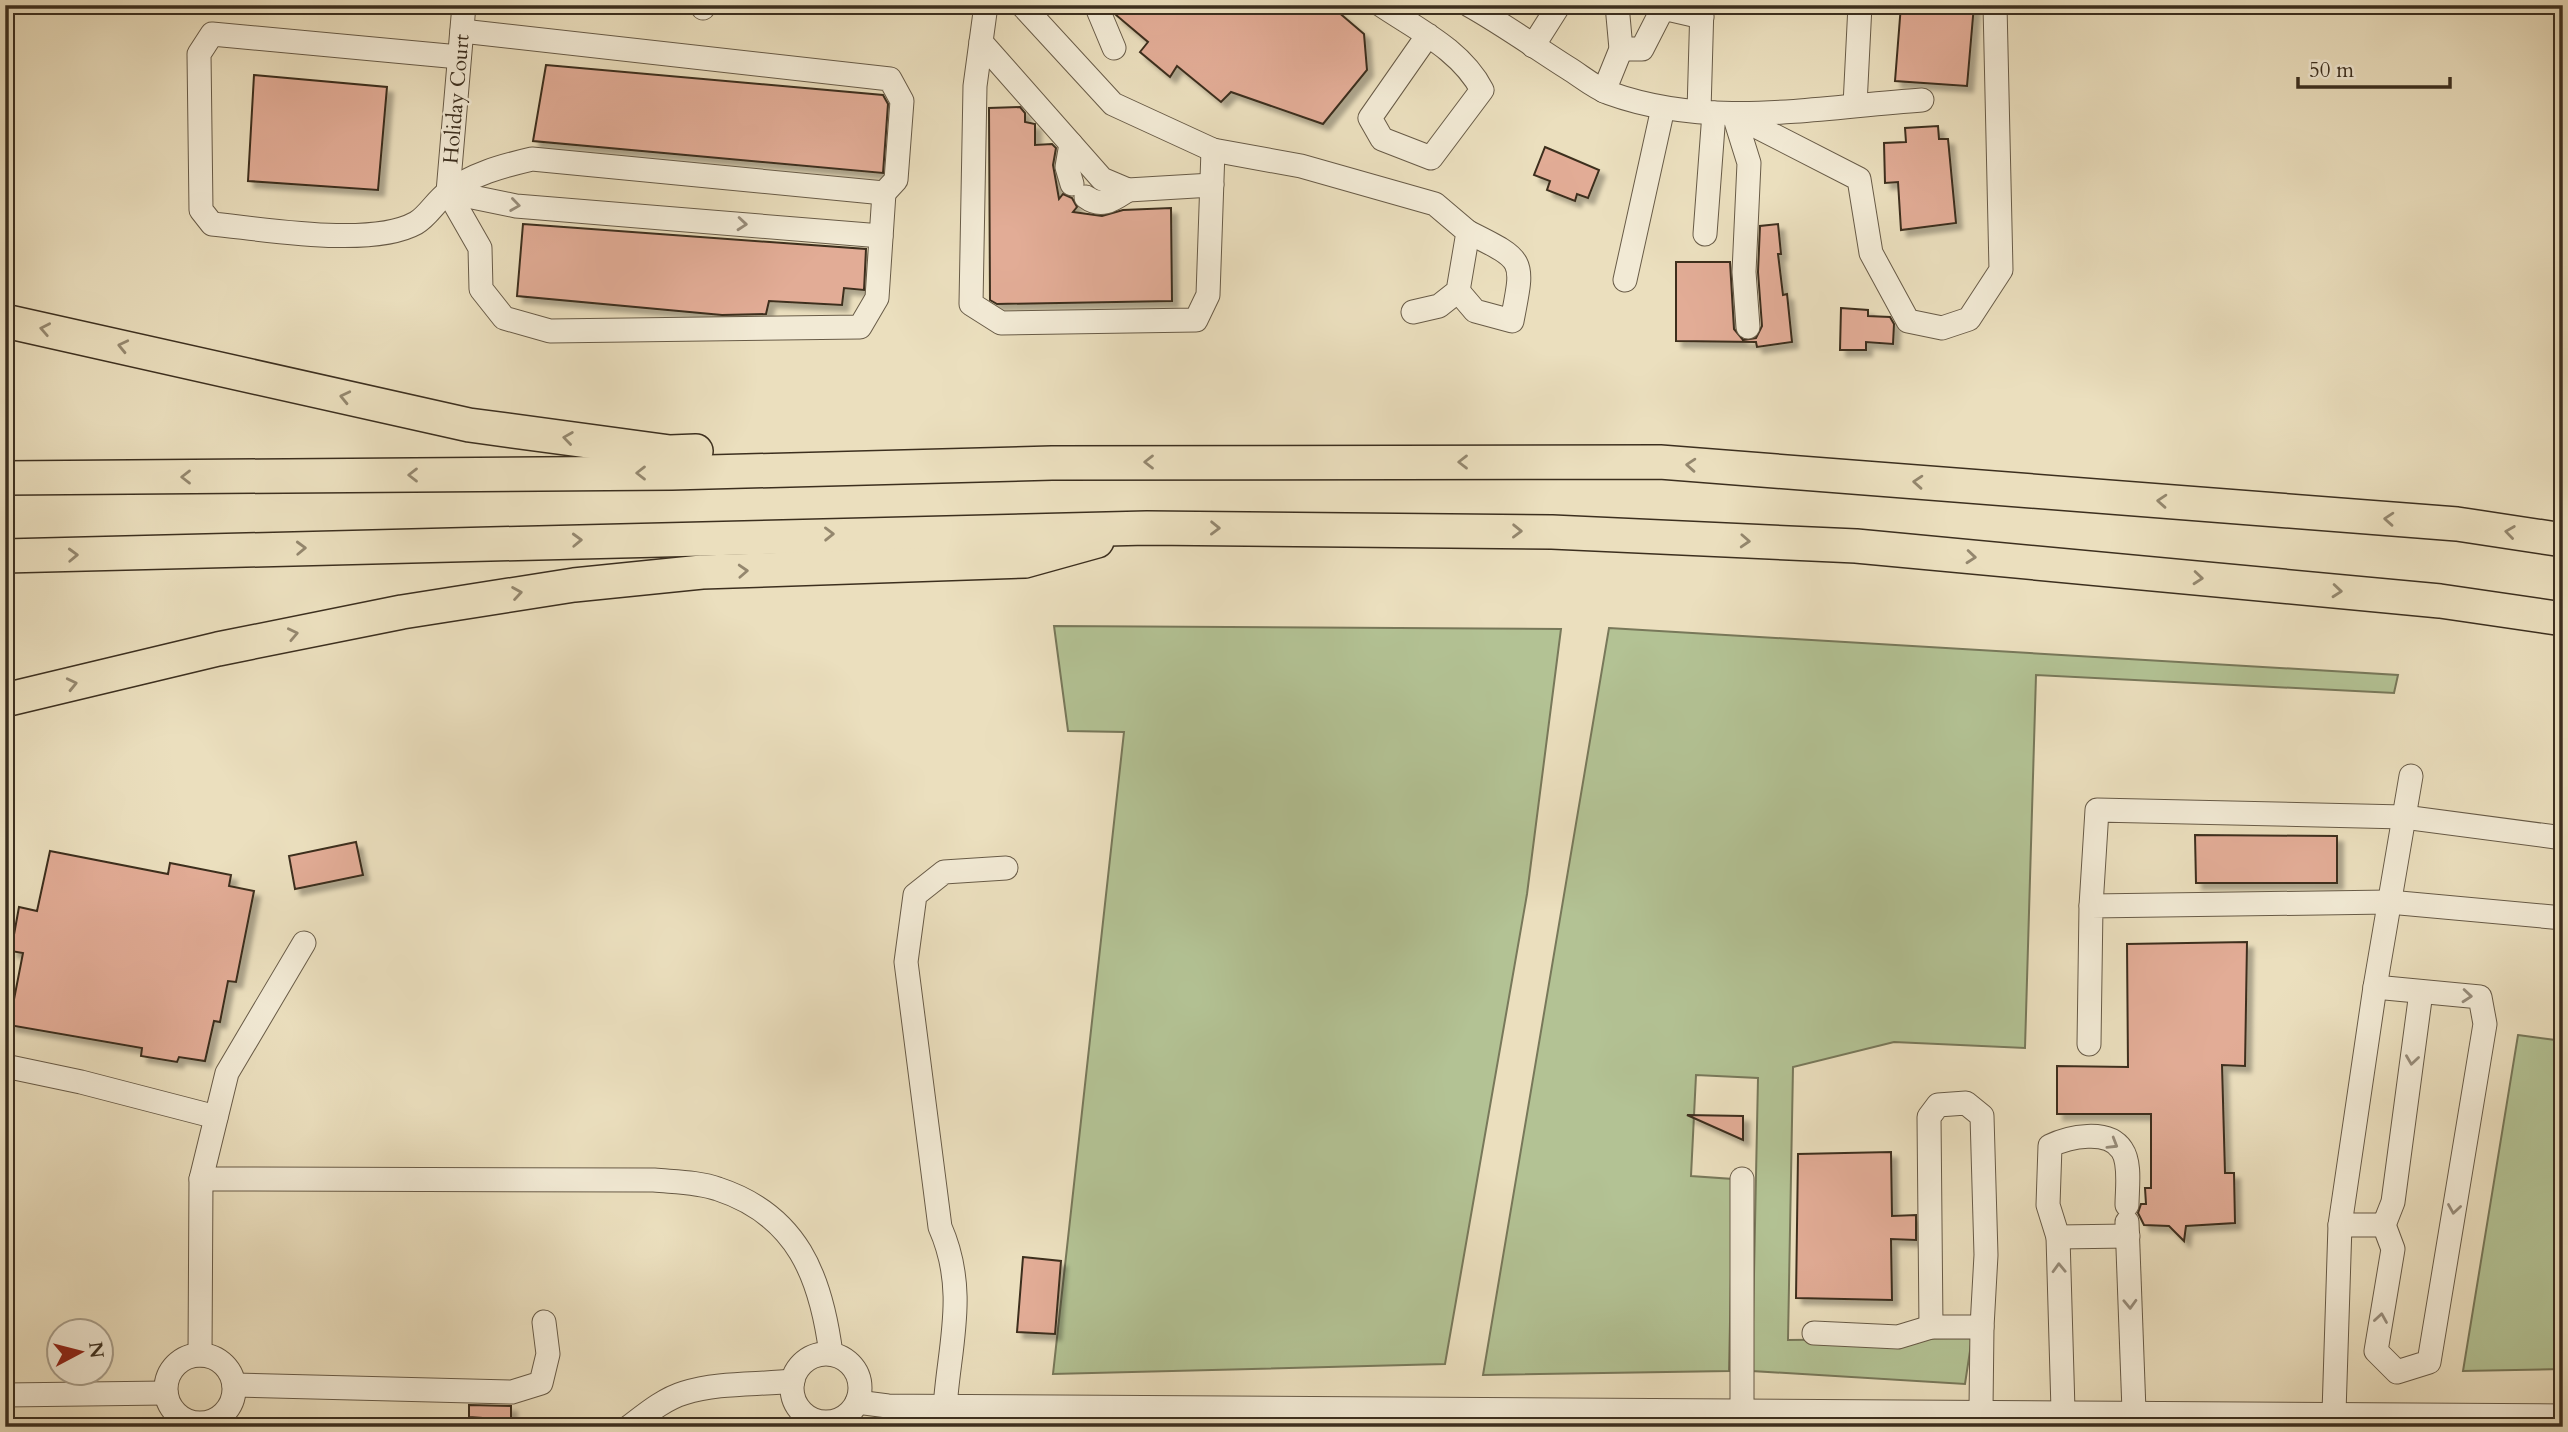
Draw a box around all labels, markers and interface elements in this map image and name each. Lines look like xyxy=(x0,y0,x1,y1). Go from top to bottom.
street label: Holiday Court xyxy=(436,32,477,165)
scale bar xyxy=(2298,46,2451,90)
text: 50 m xyxy=(2309,56,2354,85)
one-way arrow xyxy=(509,197,521,212)
one-way arrow xyxy=(736,216,747,231)
one-way arrow xyxy=(39,323,51,338)
one-way arrow xyxy=(117,340,129,354)
one-way arrow xyxy=(339,390,351,405)
one-way arrow xyxy=(563,431,574,446)
one-way arrow xyxy=(1143,454,1154,470)
one-way arrow xyxy=(1458,454,1468,470)
one-way arrow xyxy=(1685,458,1696,473)
one-way arrow xyxy=(635,465,645,481)
one-way arrow xyxy=(407,467,418,483)
one-way arrow xyxy=(180,469,190,485)
one-way arrow xyxy=(1912,475,1923,490)
one-way arrow xyxy=(2157,494,2168,509)
one-way arrow xyxy=(2383,512,2394,527)
one-way arrow xyxy=(1210,520,1221,536)
one-way arrow xyxy=(1512,524,1523,539)
one-way arrow xyxy=(2504,525,2516,540)
one-way arrow xyxy=(824,526,835,542)
one-way arrow xyxy=(572,533,583,548)
one-way arrow xyxy=(1739,533,1750,548)
one-way arrow xyxy=(296,540,307,556)
one-way arrow xyxy=(68,547,79,562)
one-way arrow xyxy=(1966,549,1977,564)
one-way arrow xyxy=(738,563,749,578)
one-way arrow xyxy=(2193,570,2204,585)
one-way arrow xyxy=(2332,583,2343,598)
one-way arrow xyxy=(511,586,523,601)
one-way arrow xyxy=(287,627,299,642)
one-way arrow xyxy=(66,678,78,693)
one-way arrow xyxy=(2462,988,2473,1003)
one-way arrow xyxy=(2405,1054,2420,1065)
one-way arrow xyxy=(2105,1136,2118,1149)
one-way arrow xyxy=(2447,1203,2462,1215)
one-way arrow xyxy=(2051,1263,2067,1273)
one-way arrow xyxy=(2123,1299,2138,1310)
one-way arrow xyxy=(2373,1312,2388,1324)
north arrow xyxy=(46,1316,116,1386)
text: N xyxy=(82,1340,110,1360)

